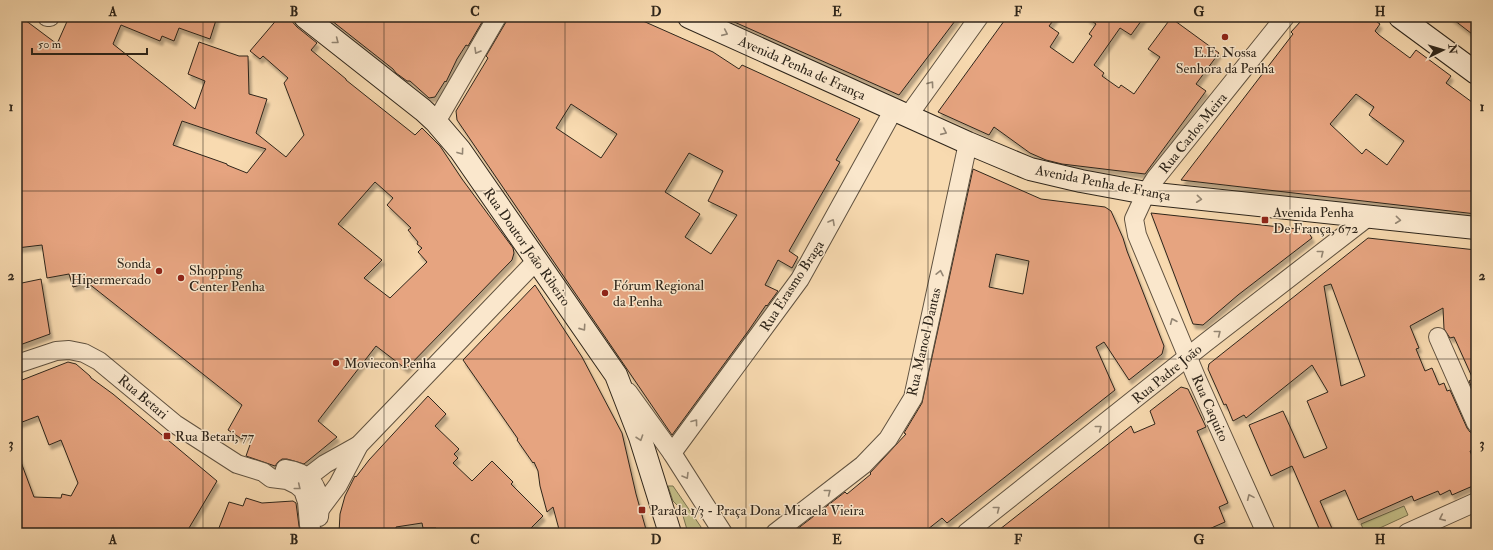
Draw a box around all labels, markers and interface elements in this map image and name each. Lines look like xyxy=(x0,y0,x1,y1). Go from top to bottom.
text: A xyxy=(108,4,118,20)
text: B xyxy=(290,4,298,20)
text: C xyxy=(470,4,480,20)
text: D xyxy=(651,4,662,20)
text: E xyxy=(832,4,842,20)
text: F xyxy=(1014,4,1023,20)
text: G xyxy=(1194,4,1205,20)
text: H xyxy=(1375,4,1386,20)
one-way arrow xyxy=(720,28,728,36)
scale bar xyxy=(32,30,147,56)
north arrow xyxy=(1423,30,1463,70)
street label: Avenida Penha de França xyxy=(735,32,868,104)
marker: E.E. Nossa Senhora da Penha xyxy=(1220,32,1230,42)
one-way arrow xyxy=(332,36,339,43)
text: 50 m xyxy=(38,37,62,52)
text: N xyxy=(1445,43,1459,56)
place label: E.E. Nossa Senhora da Penha xyxy=(1176,44,1274,77)
one-way arrow xyxy=(475,47,482,54)
one-way arrow xyxy=(926,81,934,88)
street label: Rua Carlos Meira xyxy=(1155,89,1231,177)
text: 1 xyxy=(9,99,14,115)
text: 1 xyxy=(1480,99,1485,115)
one-way arrow xyxy=(939,127,947,135)
one-way arrow xyxy=(456,147,463,154)
street label: Avenida Penha de França xyxy=(1033,161,1172,204)
street label: Rua Doutor João Ribeiro xyxy=(480,185,574,310)
one-way arrow xyxy=(1196,194,1202,203)
place label: Avenida Penha De França, 672 xyxy=(1272,204,1358,237)
marker: Avenida Penha De França, 672 xyxy=(1260,215,1270,225)
one-way arrow xyxy=(1395,215,1401,224)
one-way arrow xyxy=(827,219,835,226)
street label: Rua Erasmo Braga xyxy=(756,237,828,335)
one-way arrow xyxy=(1317,251,1324,258)
place label: Sonda Hipermercado xyxy=(71,255,151,289)
place label: Shopping Center Penha xyxy=(189,262,265,295)
marker: Sonda Hipermercado xyxy=(154,266,164,276)
text: 2 xyxy=(8,268,15,284)
text: 2 xyxy=(1479,268,1486,284)
one-way arrow xyxy=(935,270,943,276)
marker: Shopping Center Penha xyxy=(176,273,186,283)
place label: Fórum Regional da Penha xyxy=(613,277,704,310)
street label: Rua Manoel Dantas xyxy=(903,286,945,398)
marker: Fórum Regional da Penha xyxy=(600,288,610,298)
one-way arrow xyxy=(1169,318,1177,325)
one-way arrow xyxy=(578,324,586,331)
one-way arrow xyxy=(1214,331,1221,338)
street label: Rua Padre João xyxy=(1129,341,1206,407)
place label: Moviecon Penha xyxy=(344,355,436,372)
marker: Moviecon Penha xyxy=(331,358,341,368)
street label: Rua Betari xyxy=(115,371,172,423)
street label: Rua Caquito xyxy=(1188,372,1232,444)
one-way arrow xyxy=(691,419,698,426)
one-way arrow xyxy=(1094,426,1101,433)
place label: Rua Betari, 77 xyxy=(175,428,255,445)
marker: Rua Betari, 77 xyxy=(162,431,172,441)
one-way arrow xyxy=(635,434,644,441)
text: 3 xyxy=(9,436,14,452)
text: 3 xyxy=(1480,436,1485,452)
one-way arrow xyxy=(682,472,689,479)
one-way arrow xyxy=(293,482,300,489)
one-way arrow xyxy=(824,490,831,497)
one-way arrow xyxy=(1247,494,1255,502)
place label: Parada 1/3 - Praça Dona Micaela Vieira xyxy=(650,502,864,519)
marker: Parada 1/3 - Praça Dona Micaela Vieira xyxy=(637,505,647,515)
one-way arrow xyxy=(992,506,999,513)
one-way arrow xyxy=(1438,513,1446,521)
text: A xyxy=(108,532,118,548)
text: B xyxy=(290,532,298,548)
text: C xyxy=(470,532,480,548)
text: D xyxy=(651,532,662,548)
text: E xyxy=(832,532,842,548)
text: F xyxy=(1014,532,1023,548)
text: G xyxy=(1194,532,1205,548)
text: H xyxy=(1375,532,1386,548)

